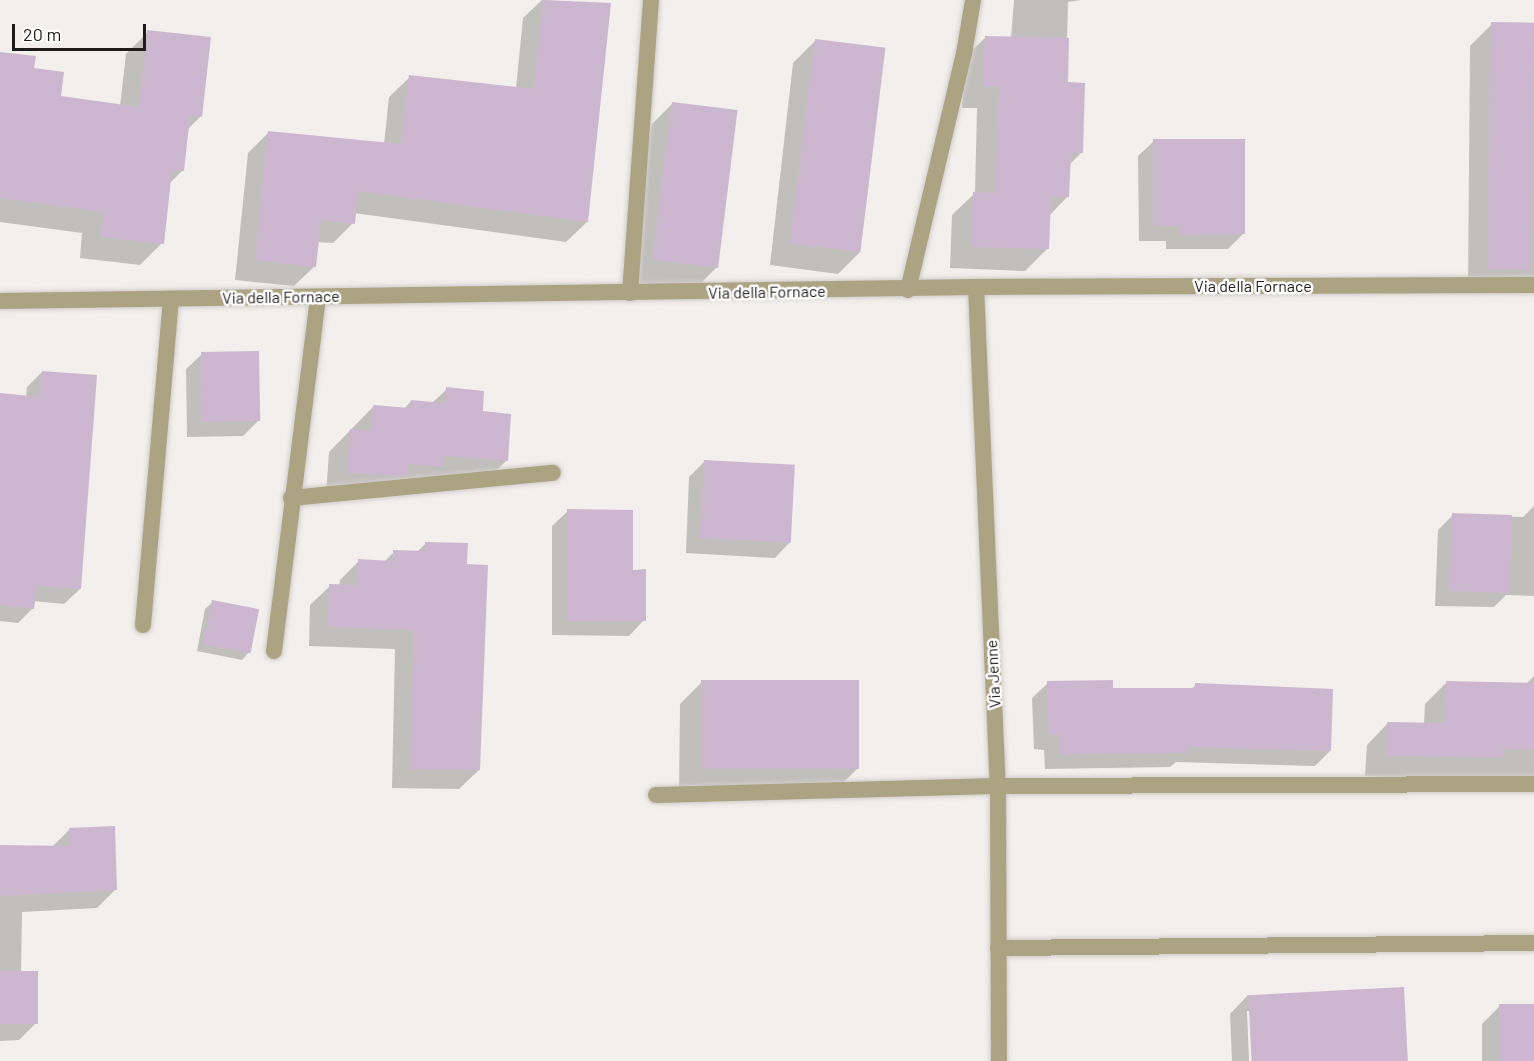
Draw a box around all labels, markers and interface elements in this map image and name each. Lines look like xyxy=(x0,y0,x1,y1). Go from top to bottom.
scale bar xyxy=(15,12,148,50)
text: 20 m xyxy=(23,23,61,45)
street label: Via della Fornace xyxy=(1194,276,1312,296)
street label: Via della Fornace xyxy=(708,281,826,303)
street label: Via della Fornace xyxy=(222,286,340,308)
street label: Via Jenne xyxy=(982,639,1004,709)

